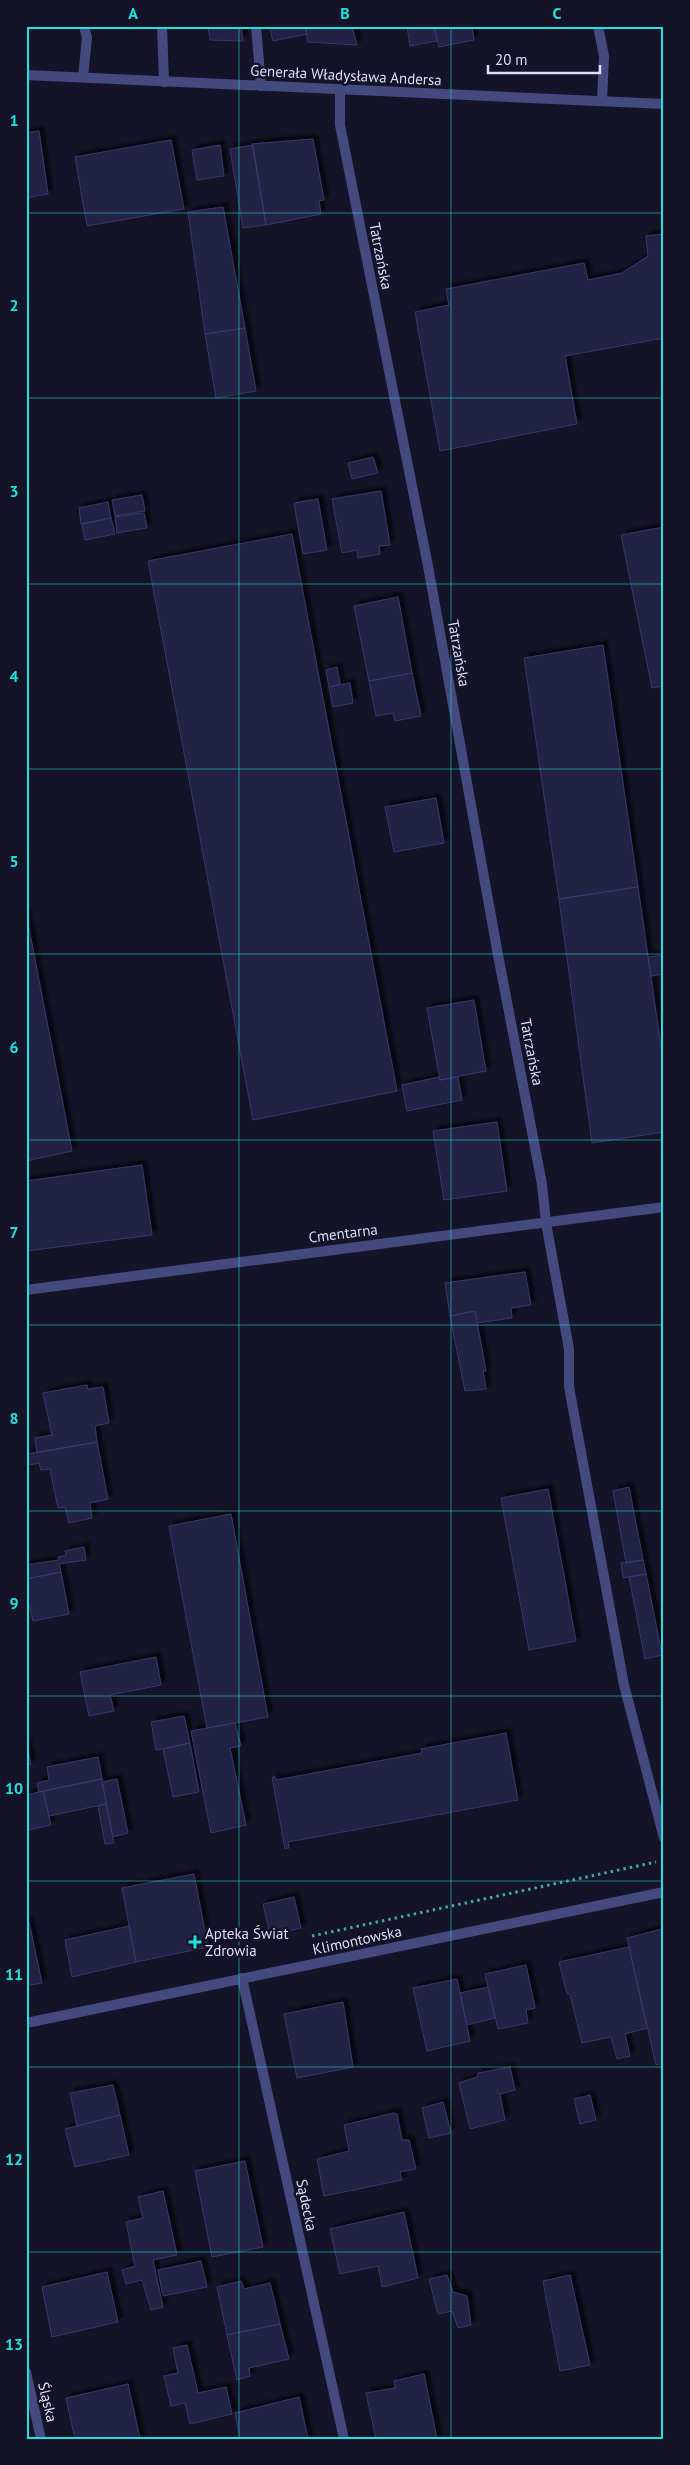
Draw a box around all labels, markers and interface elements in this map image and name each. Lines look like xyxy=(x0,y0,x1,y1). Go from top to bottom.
text: A xyxy=(128,3,138,23)
text: B xyxy=(340,3,350,23)
text: C xyxy=(553,3,562,23)
scale bar xyxy=(488,42,600,74)
text: 20 m xyxy=(495,50,528,69)
street label: Generała Władysława Andersa xyxy=(250,60,442,90)
text: 1 xyxy=(9,110,19,130)
street label: Tatrzańska xyxy=(365,221,397,291)
text: 2 xyxy=(9,295,19,315)
text: 3 xyxy=(9,481,19,501)
street label: Tatrzańska xyxy=(444,618,474,688)
text: 4 xyxy=(9,666,19,686)
text: 5 xyxy=(9,851,19,871)
street label: Tatrzańska xyxy=(516,1017,548,1087)
text: 6 xyxy=(9,1037,19,1057)
street label: Cmentarna xyxy=(307,1219,379,1247)
text: 7 xyxy=(9,1222,19,1242)
text: 8 xyxy=(9,1408,19,1428)
text: 9 xyxy=(9,1593,19,1613)
text: 10 xyxy=(5,1778,23,1798)
street label: Klimontowska xyxy=(311,1921,403,1959)
place label: Apteka Świat Zdrowia xyxy=(205,1924,289,1960)
marker: Apteka Świat Zdrowia xyxy=(189,1936,201,1948)
text: 11 xyxy=(5,1964,23,1984)
text: 12 xyxy=(5,2149,23,2169)
street label: Sądecka xyxy=(292,2177,322,2233)
text: 13 xyxy=(5,2334,23,2354)
street label: Śląska xyxy=(34,2380,62,2424)

